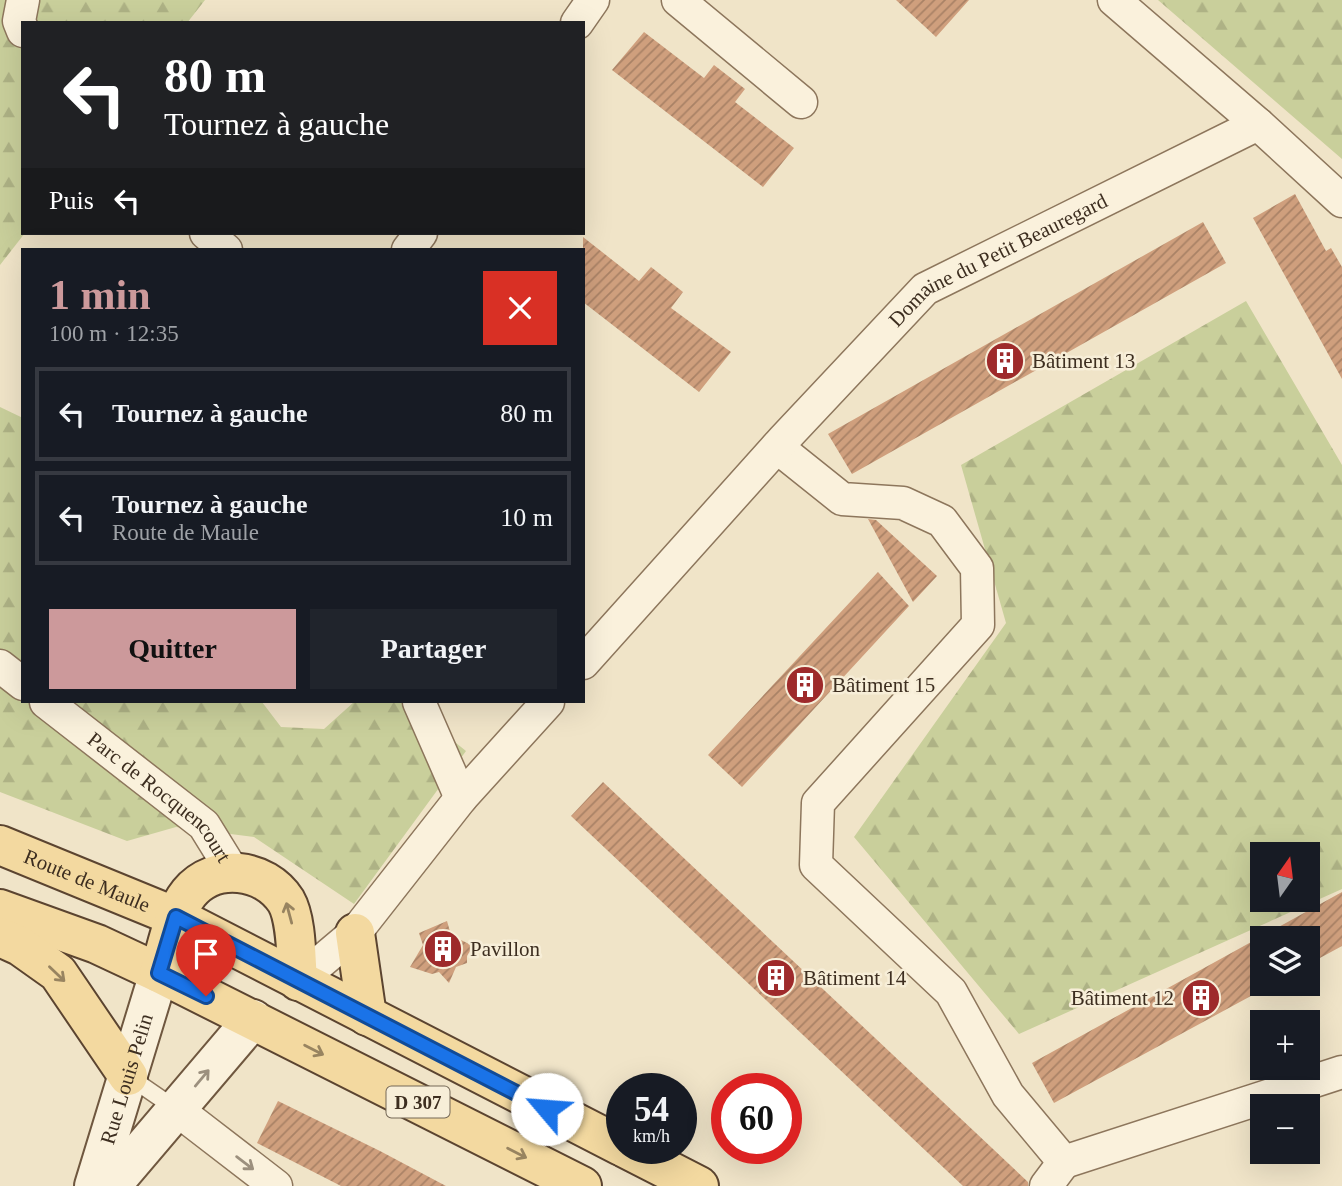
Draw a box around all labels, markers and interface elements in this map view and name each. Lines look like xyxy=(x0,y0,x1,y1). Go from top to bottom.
text: 80 m xyxy=(164,48,266,103)
icon: left xyxy=(49,49,140,140)
text: Tournez à gauche xyxy=(164,106,389,142)
icon: left xyxy=(108,182,146,220)
text: Puis xyxy=(49,186,94,215)
street label: Domaine du Petit Beauregard xyxy=(884,188,1112,332)
button: close xyxy=(483,271,557,345)
text: 1 min xyxy=(49,272,151,318)
text: 100 m · 12:35 xyxy=(49,321,179,346)
building icon: Bâtiment 13 xyxy=(984,340,1026,382)
place label: Bâtiment 13 xyxy=(1032,349,1135,373)
icon: left xyxy=(53,395,91,433)
text: Tournez à gauche xyxy=(112,399,308,428)
text: 80 m xyxy=(500,399,553,428)
text: Tournez à gauche xyxy=(112,490,308,519)
icon: left xyxy=(53,499,91,537)
text: 10 m xyxy=(500,503,553,532)
text: Route de Maule xyxy=(112,520,259,545)
button: Quitter xyxy=(49,609,296,689)
button: Partager xyxy=(310,609,557,689)
building icon: Bâtiment 15 xyxy=(784,664,826,706)
place label: Bâtiment 15 xyxy=(832,673,935,697)
street label: Parc de Rocquencourt xyxy=(83,727,236,867)
north arrow xyxy=(1250,842,1320,912)
map controls xyxy=(1250,842,1320,1164)
street label: Route de Maule xyxy=(20,844,154,917)
one-way arrow xyxy=(282,903,295,925)
pin xyxy=(176,924,236,996)
button: layers xyxy=(1250,926,1320,996)
building icon: Pavillon xyxy=(422,928,464,970)
icon: arrive xyxy=(187,935,225,973)
place label: Pavillon xyxy=(470,937,541,961)
building icon: Bâtiment 14 xyxy=(755,957,797,999)
one-way arrow xyxy=(48,966,65,983)
place label: Bâtiment 14 xyxy=(803,966,907,990)
building icon: Bâtiment 12 xyxy=(1180,977,1222,1019)
place label: Bâtiment 12 xyxy=(1071,986,1174,1010)
street label: Rue Louis Pelin xyxy=(95,1010,158,1147)
button: + xyxy=(1250,1010,1320,1080)
one-way arrow xyxy=(303,1043,324,1057)
one-way arrow xyxy=(194,1069,210,1087)
position arrow xyxy=(510,1072,584,1146)
speed limit sign: 60 xyxy=(711,1073,802,1164)
road number: D 307 xyxy=(386,1086,450,1118)
text: 54 xyxy=(634,1090,669,1129)
button: − xyxy=(1250,1094,1320,1164)
text: km/h xyxy=(633,1126,670,1146)
one-way arrow xyxy=(506,1146,527,1160)
one-way arrow xyxy=(236,1155,254,1170)

